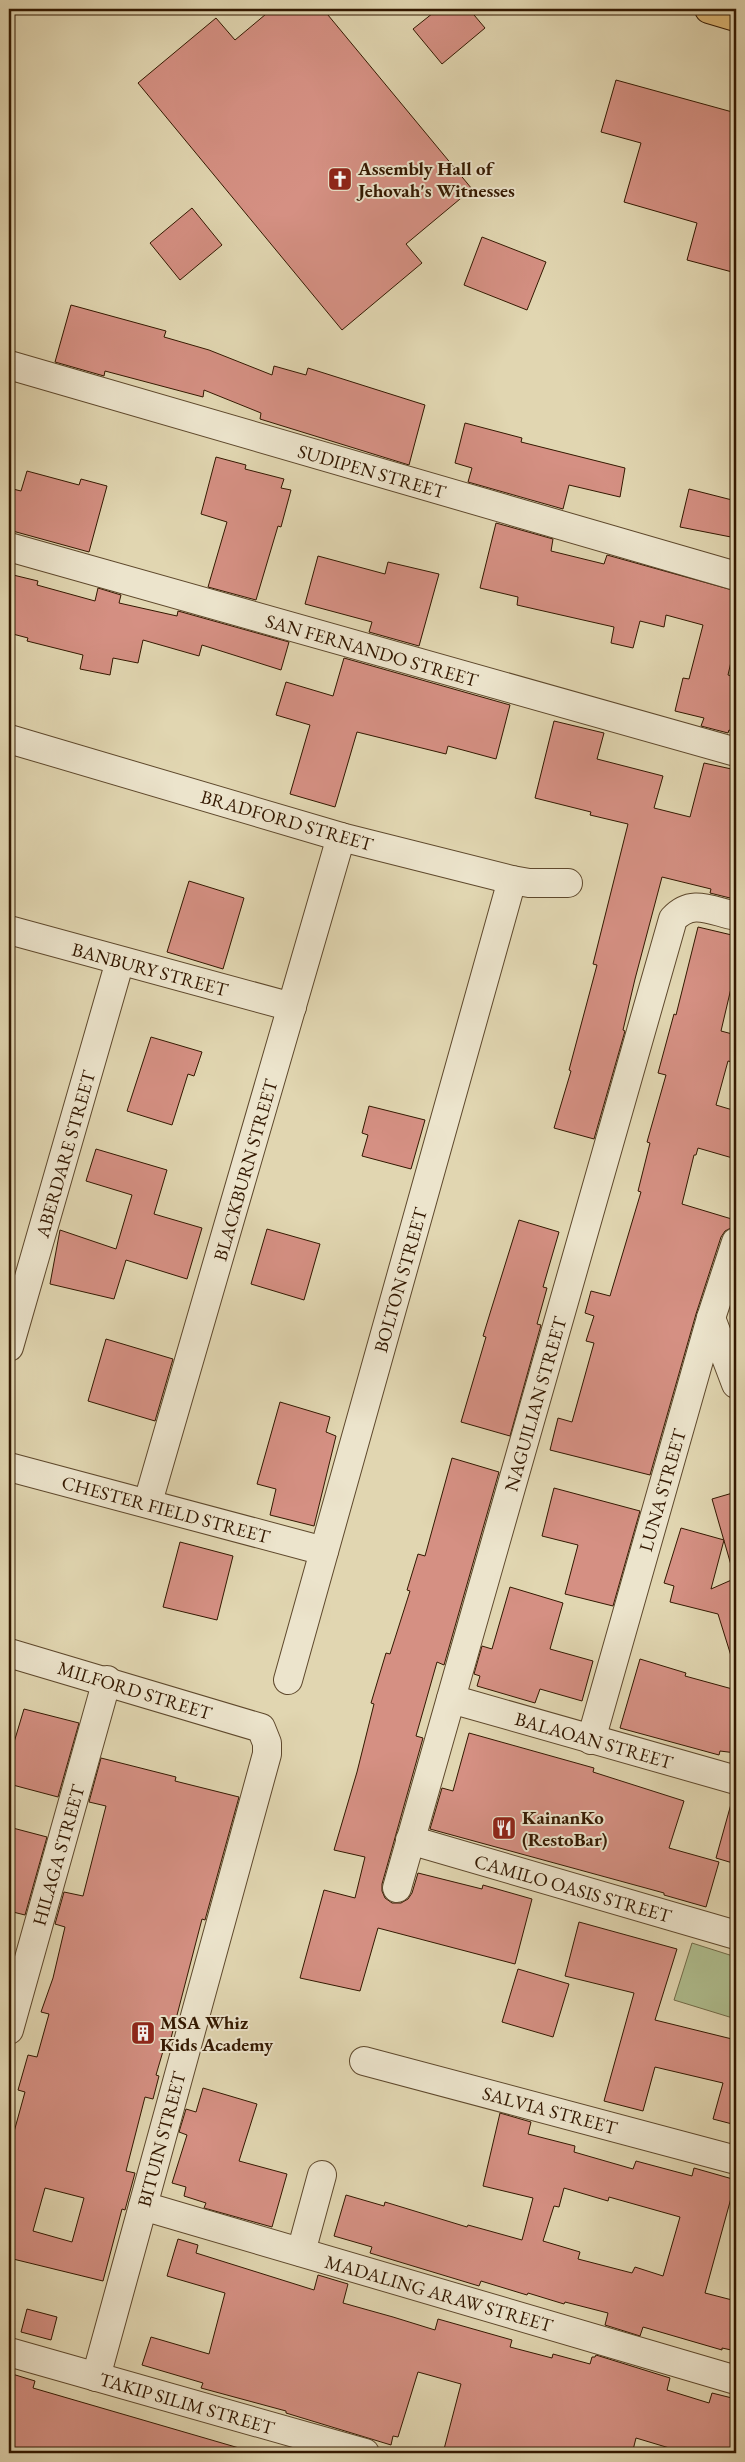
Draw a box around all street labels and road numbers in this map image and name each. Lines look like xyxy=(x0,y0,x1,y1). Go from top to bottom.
street label: SUDIPEN STREET xyxy=(295,438,449,505)
street label: SAN FERNANDO STREET xyxy=(263,608,481,693)
street label: BRADFORD STREET xyxy=(198,784,376,857)
street label: BANBURY STREET xyxy=(69,937,231,1002)
street label: ABERDARE STREET xyxy=(29,1067,101,1242)
street label: BLACKBURN STREET xyxy=(208,1076,283,1264)
street label: BOLTON STREET xyxy=(368,1205,433,1355)
street label: NAGUILIAN STREET xyxy=(499,1314,572,1494)
street label: LUNA STREET xyxy=(633,1426,692,1554)
street label: CHESTER FIELD STREET xyxy=(59,1470,273,1549)
street label: MILFORD STREET xyxy=(55,1655,215,1726)
street label: BALAOAN STREET xyxy=(512,1706,676,1775)
street label: HILAGA STREET xyxy=(26,1781,91,1929)
street label: CAMILO OASIS STREET xyxy=(471,1848,675,1929)
street label: BITUIN STREET xyxy=(131,2069,192,2209)
street label: SALVIA STREET xyxy=(480,2080,620,2141)
street label: MADALING ARAW STREET xyxy=(322,2249,556,2338)
street label: TAKIP SILIM STREET xyxy=(96,2367,278,2441)

